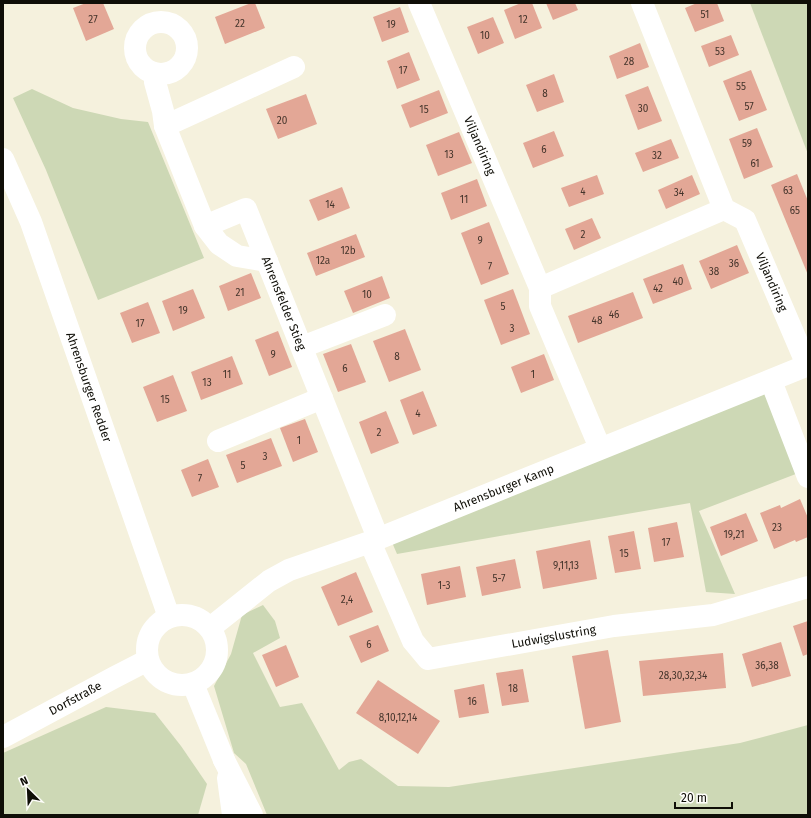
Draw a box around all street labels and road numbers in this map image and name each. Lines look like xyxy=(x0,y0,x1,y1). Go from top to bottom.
street label: Viljandiring xyxy=(461,114,499,178)
street label: Viljandiring xyxy=(753,251,791,314)
street label: Ahrensfelder Stieg xyxy=(259,254,309,353)
street label: Ahrensburger Redder xyxy=(63,330,115,444)
street label: Ahrensburger Kamp xyxy=(451,461,556,515)
street label: Ludwigslustring xyxy=(510,622,598,651)
street label: Dorfstraße xyxy=(47,678,104,718)

